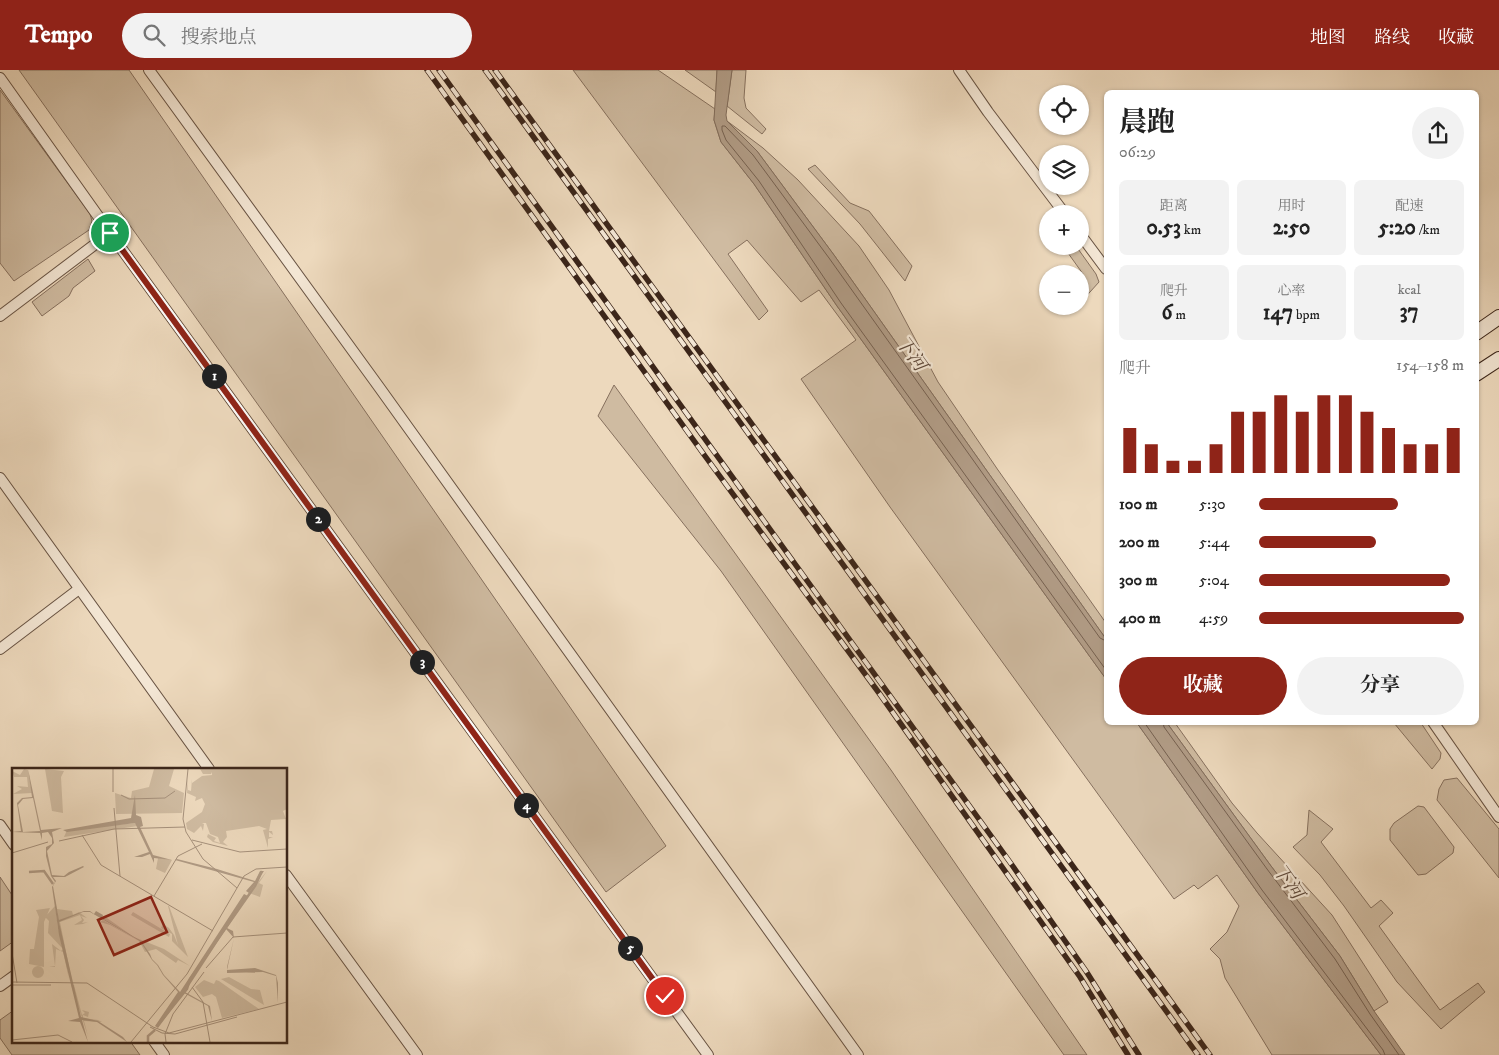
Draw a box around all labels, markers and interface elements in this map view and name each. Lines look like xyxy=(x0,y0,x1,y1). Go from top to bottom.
search box xyxy=(122,13,472,58)
text: Tempo xyxy=(25,20,92,50)
icon: search xyxy=(140,21,168,49)
text: 搜索地点 xyxy=(180,26,256,49)
text: 地图 xyxy=(1310,27,1346,49)
text: 路线 xyxy=(1374,27,1410,49)
text: 收藏 xyxy=(1438,27,1474,49)
map controls xyxy=(1039,85,1089,315)
button: locate xyxy=(1039,85,1089,135)
text: 晨跑 xyxy=(1119,105,1175,140)
button: share xyxy=(1412,107,1464,159)
text: 06:29 xyxy=(1119,142,1156,162)
button: layers xyxy=(1039,145,1089,195)
text: 距离 xyxy=(1160,197,1188,215)
text: 用时 xyxy=(1277,197,1305,215)
text: 配速 xyxy=(1395,197,1423,215)
button: + xyxy=(1039,205,1089,255)
pin xyxy=(89,212,131,254)
text: 0.53 xyxy=(1146,215,1181,241)
text: 2:50 xyxy=(1273,215,1310,241)
text: 5:20 xyxy=(1378,215,1416,241)
icon: arrive xyxy=(96,219,124,247)
text: km xyxy=(1181,221,1201,239)
text: /km xyxy=(1416,221,1440,239)
button: − xyxy=(1039,265,1089,315)
text: kcal xyxy=(1398,281,1421,299)
text: 爬升 xyxy=(1160,282,1188,300)
text: 心率 xyxy=(1277,282,1305,300)
text: 37 xyxy=(1400,299,1419,325)
text: 6 xyxy=(1162,300,1173,326)
text: 147 xyxy=(1263,300,1293,326)
text: m xyxy=(1173,306,1186,324)
text: bpm xyxy=(1293,306,1320,324)
water label: 下河 xyxy=(890,332,933,378)
text: 154–158 m xyxy=(1396,355,1464,375)
text: 爬升 xyxy=(1119,358,1151,378)
pin: 1 xyxy=(202,364,226,388)
text: 1 xyxy=(212,367,217,385)
text: 100 m xyxy=(1119,494,1158,514)
text: 5:30 xyxy=(1199,494,1226,514)
pin: 2 xyxy=(306,506,330,532)
text: 2 xyxy=(315,510,322,528)
text: 200 m xyxy=(1119,532,1160,552)
text: 5:44 xyxy=(1199,532,1230,552)
text: 300 m xyxy=(1119,570,1158,590)
text: 5:04 xyxy=(1199,570,1229,590)
text: 400 m xyxy=(1119,608,1161,628)
text: 4:59 xyxy=(1199,608,1228,628)
pin: 3 xyxy=(410,650,434,674)
text: 3 xyxy=(420,653,425,671)
button: 收藏 xyxy=(1119,657,1287,715)
button: 分享 xyxy=(1297,657,1464,715)
inset map xyxy=(12,768,288,1042)
pin: 4 xyxy=(514,792,538,818)
text: 4 xyxy=(522,796,531,814)
water label: 下河 xyxy=(1267,860,1310,906)
pin: 5 xyxy=(618,936,642,960)
text: 5 xyxy=(627,939,634,957)
pin xyxy=(644,975,686,1017)
icon: check xyxy=(651,982,679,1010)

